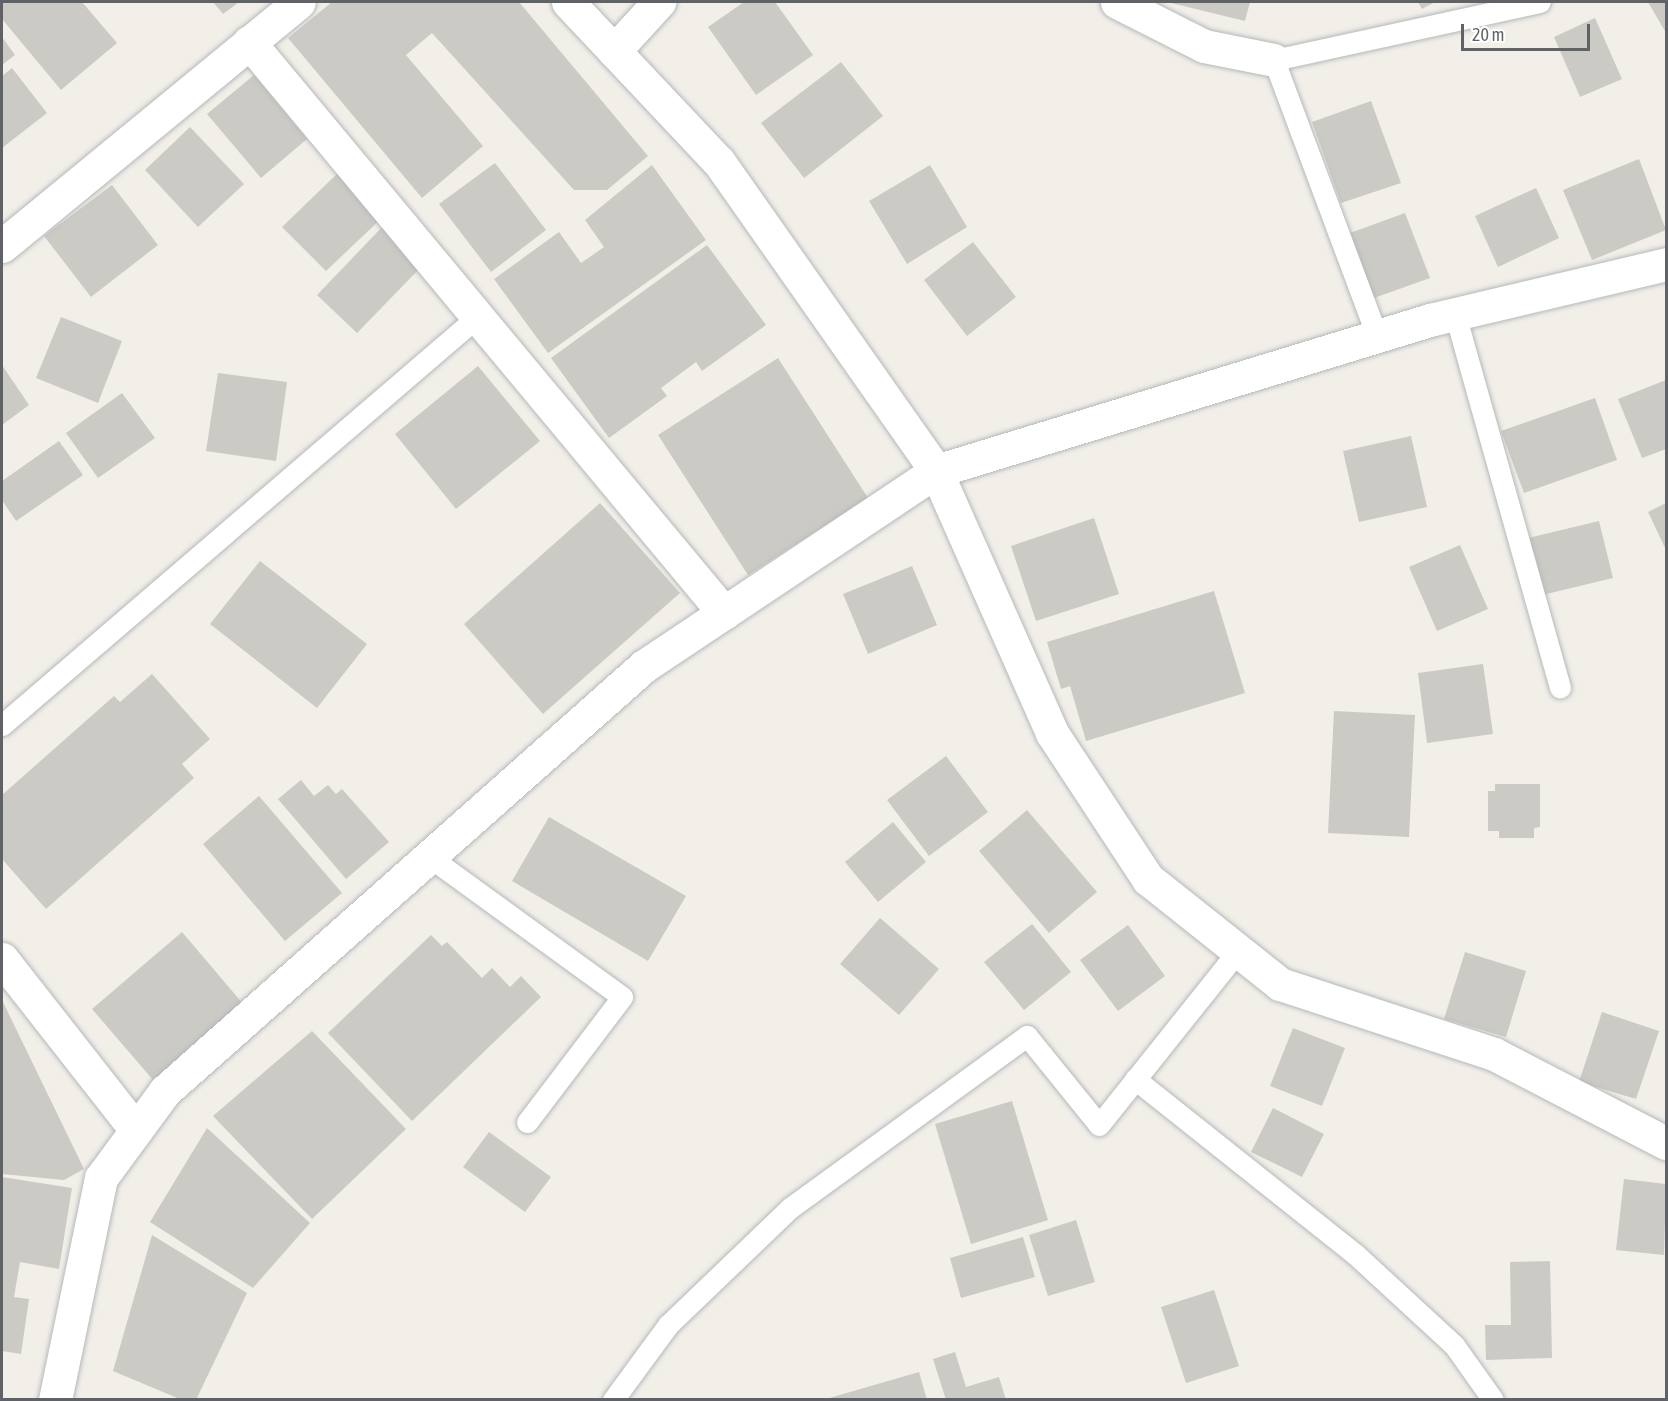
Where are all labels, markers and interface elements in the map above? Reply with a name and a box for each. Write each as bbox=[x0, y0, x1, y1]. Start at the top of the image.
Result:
scale bar bbox=[1464, 12, 1593, 50]
text: 20 m bbox=[1472, 24, 1504, 45]

